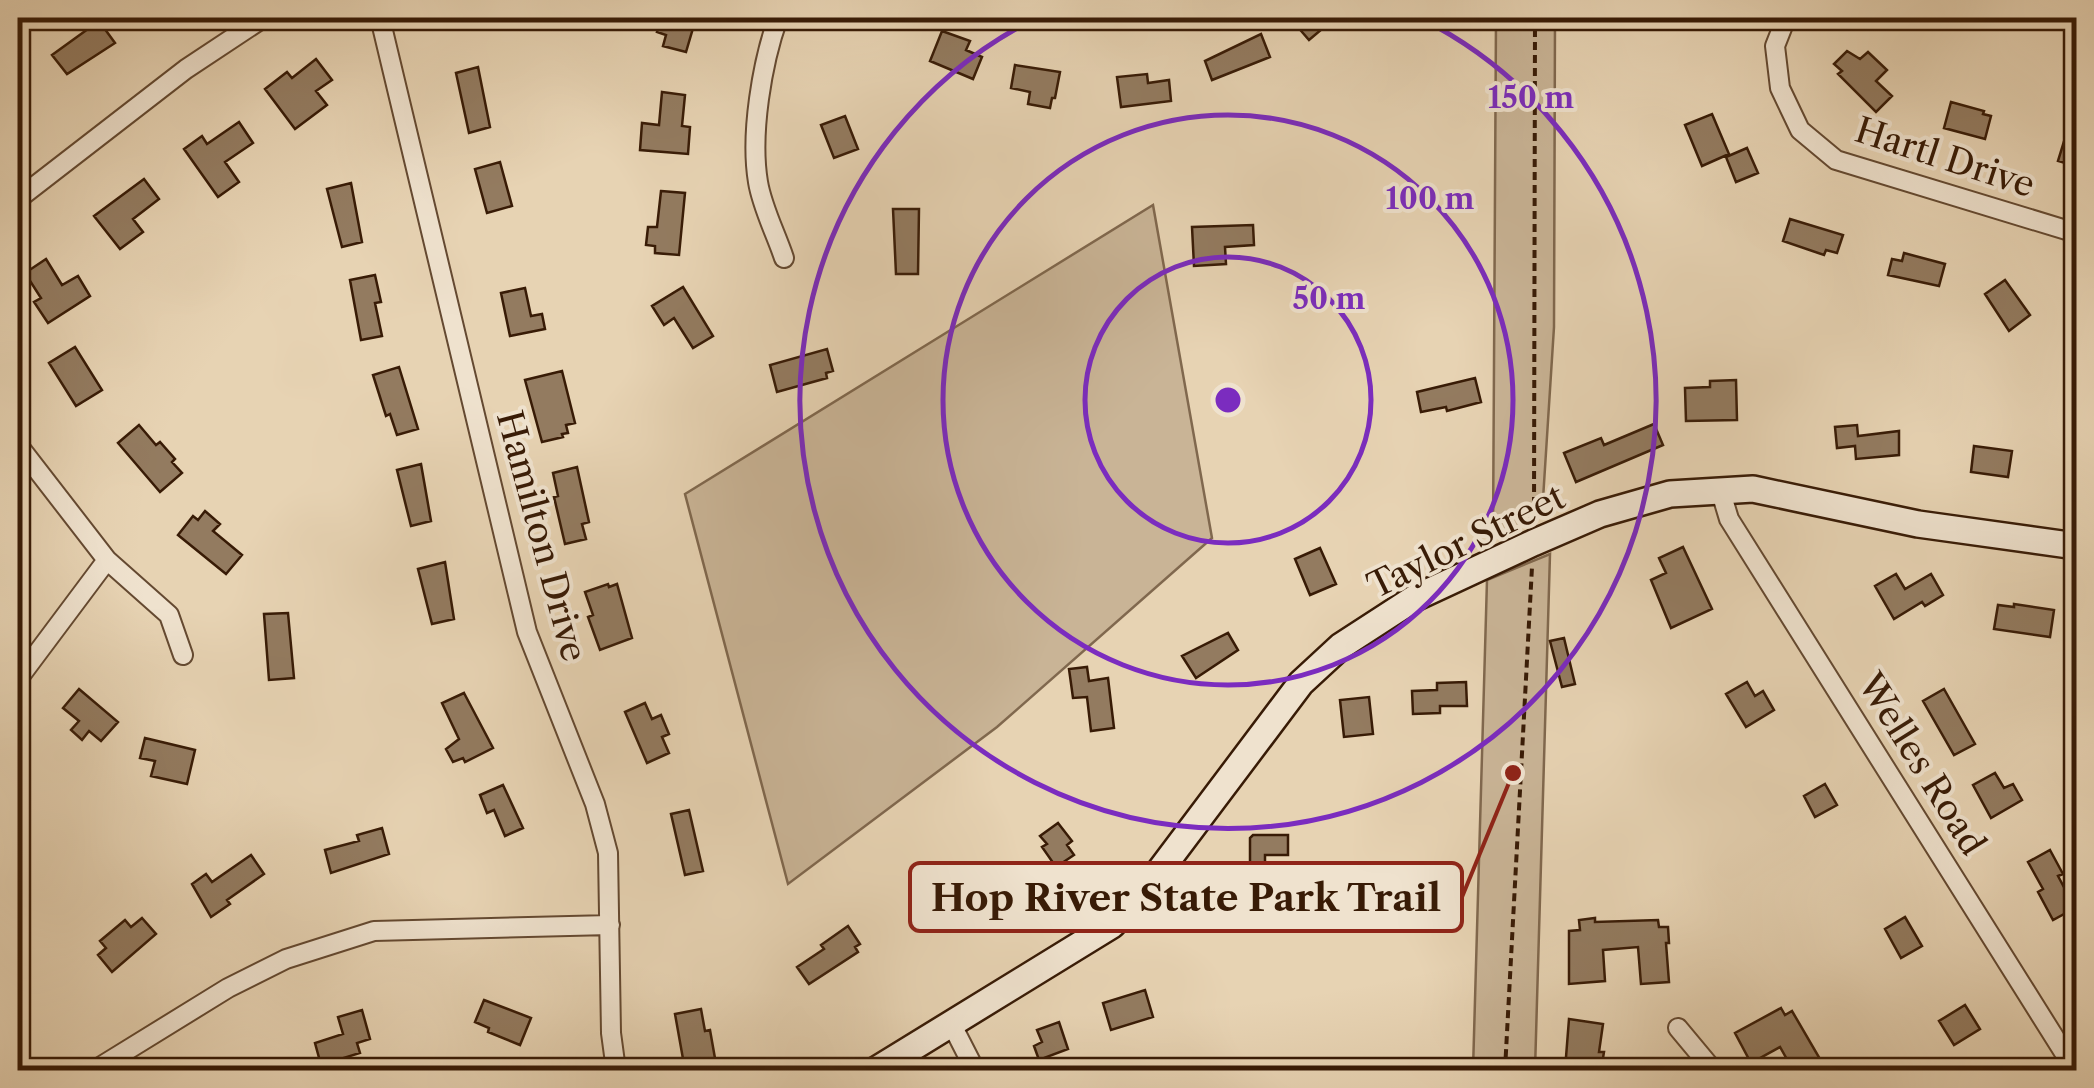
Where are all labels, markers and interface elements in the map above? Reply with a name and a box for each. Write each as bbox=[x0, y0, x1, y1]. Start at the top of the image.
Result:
text: 150 m bbox=[1488, 79, 1574, 116]
street label: Hartl Drive bbox=[1850, 108, 2040, 206]
text: 100 m bbox=[1386, 180, 1475, 217]
text: 50 m bbox=[1292, 280, 1366, 317]
centre of rings bbox=[1210, 382, 1246, 418]
street label: Hamilton Drive bbox=[488, 406, 596, 666]
street label: Taylor Street bbox=[1360, 474, 1572, 607]
street label: Welles Road bbox=[1849, 664, 1995, 863]
callout: Hop River State Park Trail bbox=[910, 863, 1462, 931]
text: Hop River State Park Trail bbox=[931, 874, 1441, 921]

